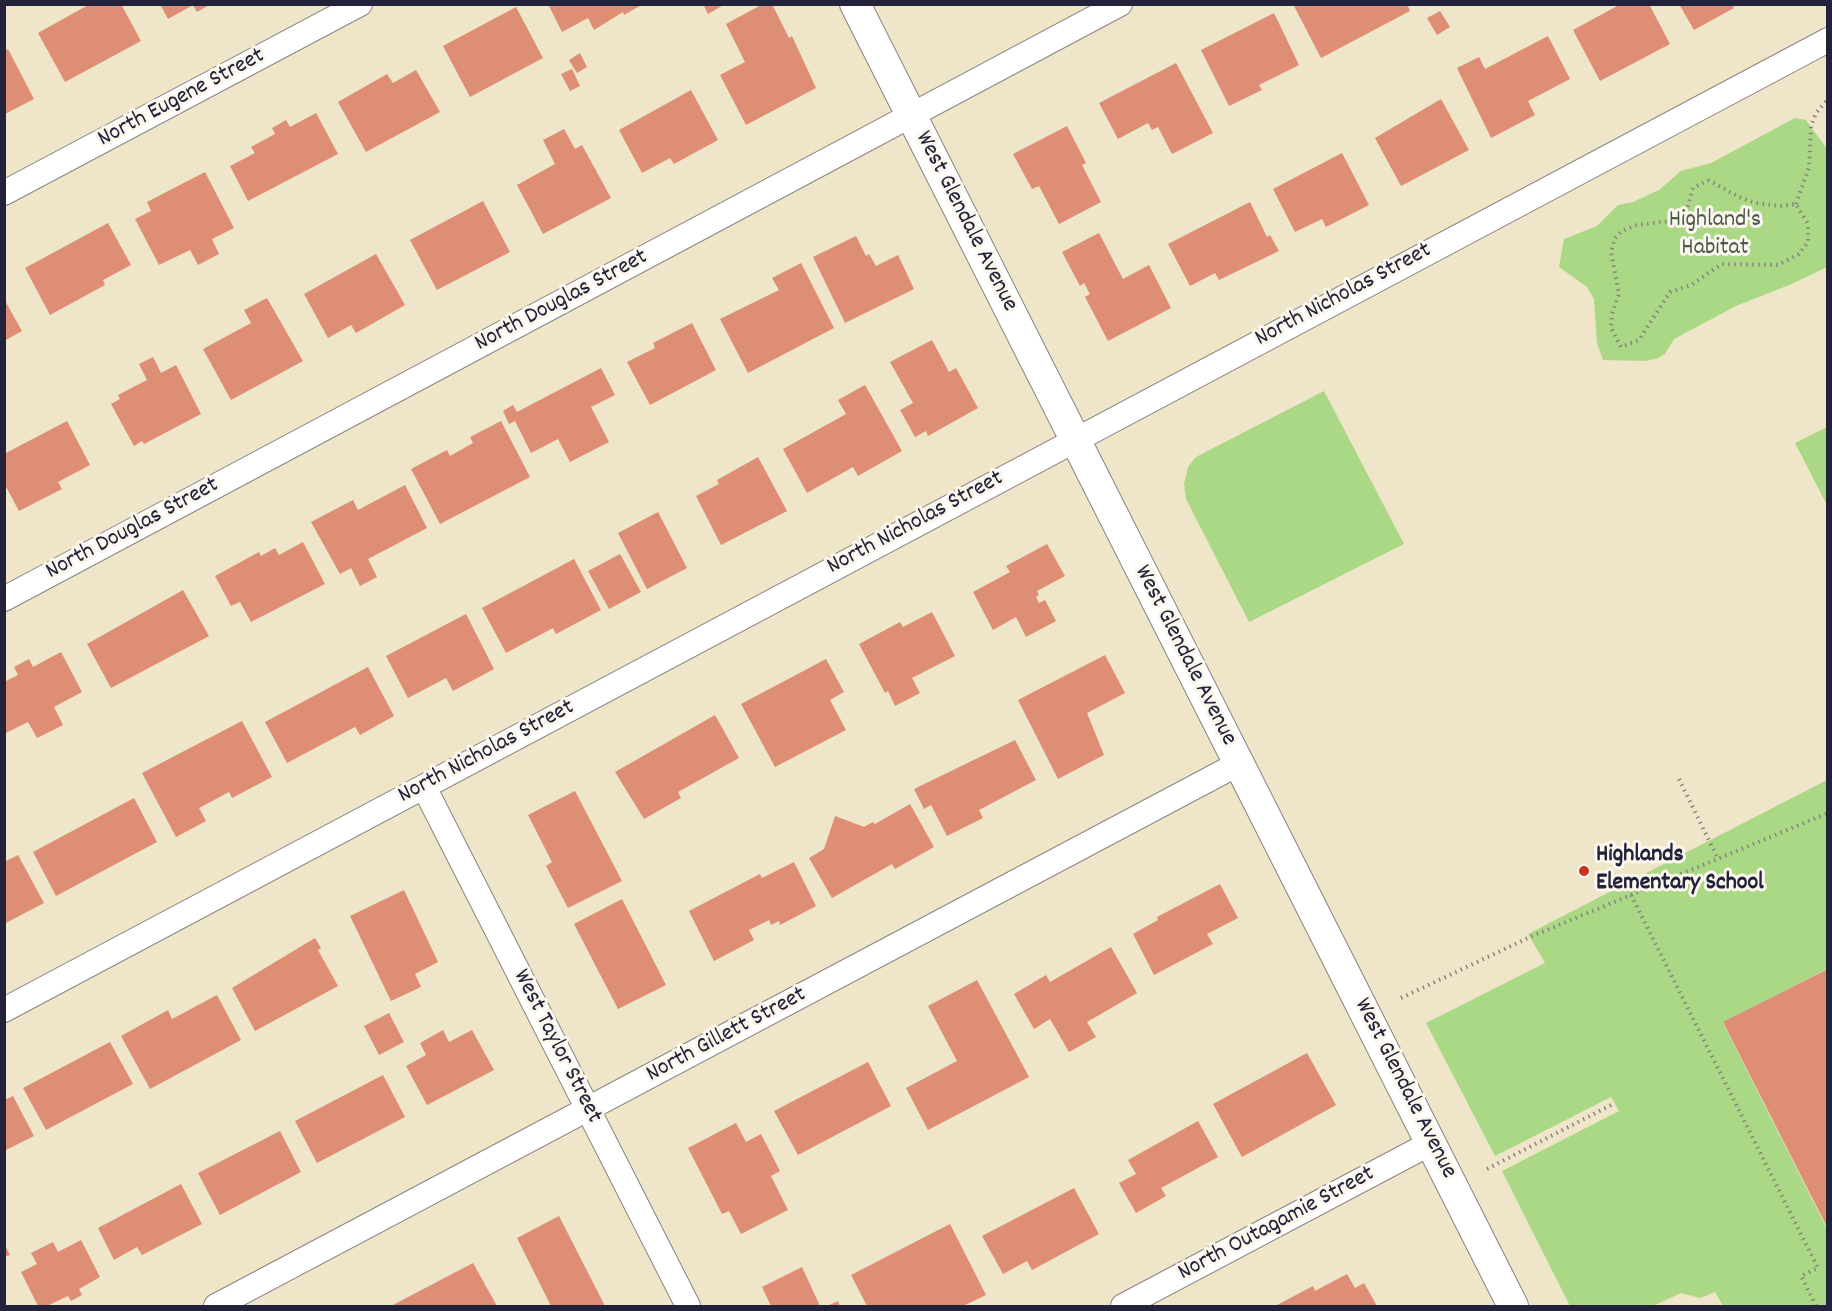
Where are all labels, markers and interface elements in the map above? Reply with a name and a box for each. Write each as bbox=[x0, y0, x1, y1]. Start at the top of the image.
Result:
street label: North Eugene Street bbox=[94, 43, 270, 155]
street label: West Glendale Avenue bbox=[907, 127, 1023, 317]
park label: Highland's Habitat bbox=[1669, 208, 1761, 264]
street label: North Nicholas Street bbox=[1251, 237, 1437, 355]
street label: North Douglas Street bbox=[471, 244, 653, 360]
street label: North Nicholas Street bbox=[823, 465, 1009, 583]
street label: North Douglas Street bbox=[42, 472, 224, 588]
street label: West Glendale Avenue bbox=[1126, 561, 1242, 751]
street label: North Nicholas Street bbox=[394, 694, 580, 812]
place label: Highlands Elementary School bbox=[1596, 843, 1764, 899]
marker: Highlands Elementary School bbox=[1577, 864, 1591, 878]
street label: West Taylor Street bbox=[505, 965, 607, 1129]
street label: North Gillett Street bbox=[642, 982, 812, 1090]
street label: West Glendale Avenue bbox=[1346, 994, 1462, 1184]
street label: North Outagamie Street bbox=[1174, 1161, 1380, 1289]

